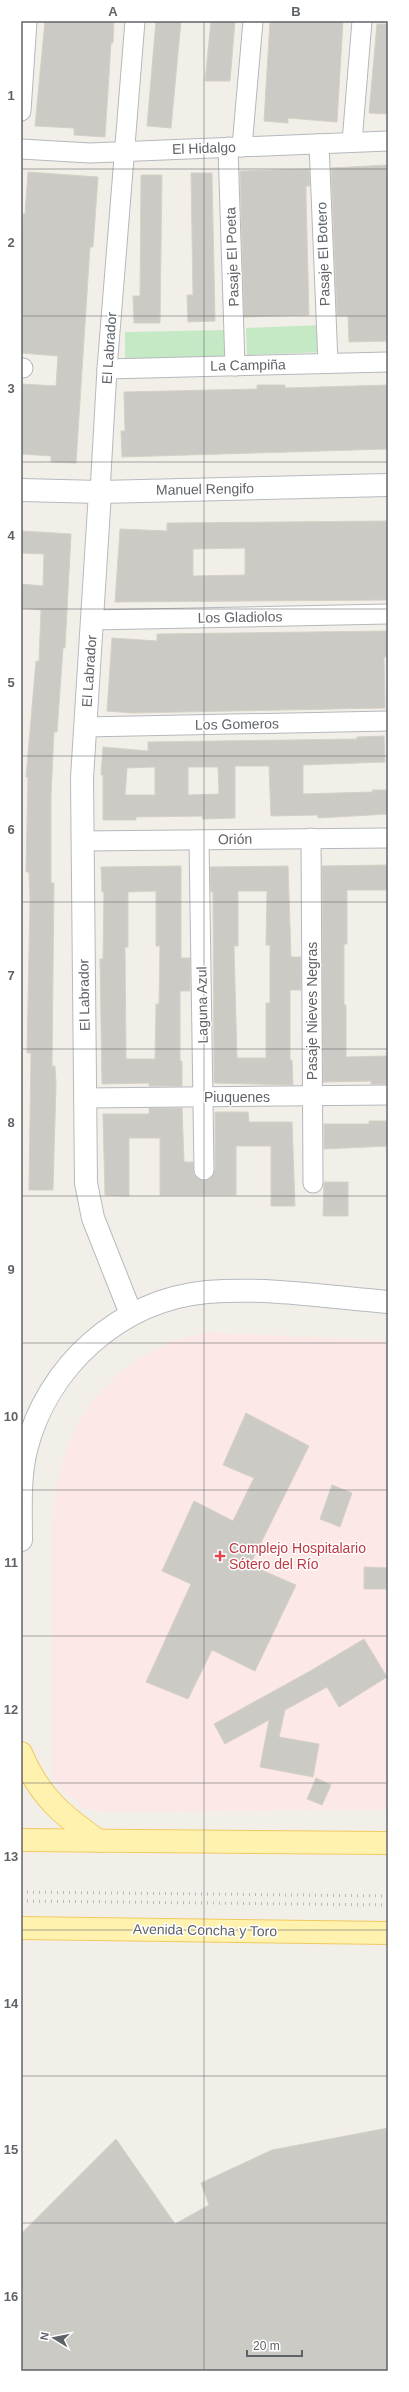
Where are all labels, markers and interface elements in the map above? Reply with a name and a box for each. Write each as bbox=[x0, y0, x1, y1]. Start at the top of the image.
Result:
text: A bbox=[108, 4, 118, 19]
text: B bbox=[291, 4, 301, 19]
text: 1 bbox=[7, 88, 15, 103]
street label: El Hidalgo bbox=[172, 139, 236, 157]
street label: Pasaje El Botero bbox=[313, 201, 333, 306]
street label: Pasaje El Poeta bbox=[222, 207, 242, 307]
text: 2 bbox=[7, 235, 15, 250]
street label: El Labrador bbox=[98, 311, 120, 385]
street label: La Campiña bbox=[210, 356, 286, 374]
text: 3 bbox=[7, 381, 15, 396]
street label: Manuel Rengifo bbox=[156, 480, 254, 498]
text: 4 bbox=[7, 528, 15, 543]
street label: Los Gladiolos bbox=[197, 608, 283, 626]
street label: El Labrador bbox=[78, 634, 100, 708]
text: 5 bbox=[7, 675, 15, 690]
street label: Los Gomeros bbox=[195, 715, 279, 733]
text: 6 bbox=[7, 822, 15, 837]
street label: Orión bbox=[218, 831, 252, 847]
street label: Pasaje Nieves Negras bbox=[304, 942, 320, 1080]
street label: El Labrador bbox=[75, 958, 93, 1031]
street label: Laguna Azul bbox=[193, 966, 211, 1044]
text: 7 bbox=[7, 968, 15, 983]
street label: Piuquenes bbox=[204, 1089, 270, 1105]
text: 8 bbox=[7, 1115, 15, 1130]
text: 9 bbox=[7, 1262, 15, 1277]
text: 10 bbox=[4, 1409, 18, 1424]
place label: Complejo Hospitalario Sótero del Río bbox=[229, 1540, 366, 1572]
marker: Complejo Hospitalario Sótero del Río bbox=[214, 1550, 226, 1562]
text: 11 bbox=[4, 1555, 18, 1570]
text: 12 bbox=[4, 1702, 18, 1717]
text: 13 bbox=[4, 1849, 18, 1864]
street label: Avenida Concha y Toro bbox=[133, 1921, 277, 1939]
text: 14 bbox=[4, 1996, 19, 2011]
text: 15 bbox=[4, 2142, 18, 2157]
text: 16 bbox=[4, 2289, 18, 2304]
north arrow bbox=[34, 2318, 74, 2358]
text: N bbox=[38, 2331, 51, 2341]
scale bar bbox=[247, 2332, 302, 2358]
text: 20 m bbox=[253, 2339, 280, 2353]

